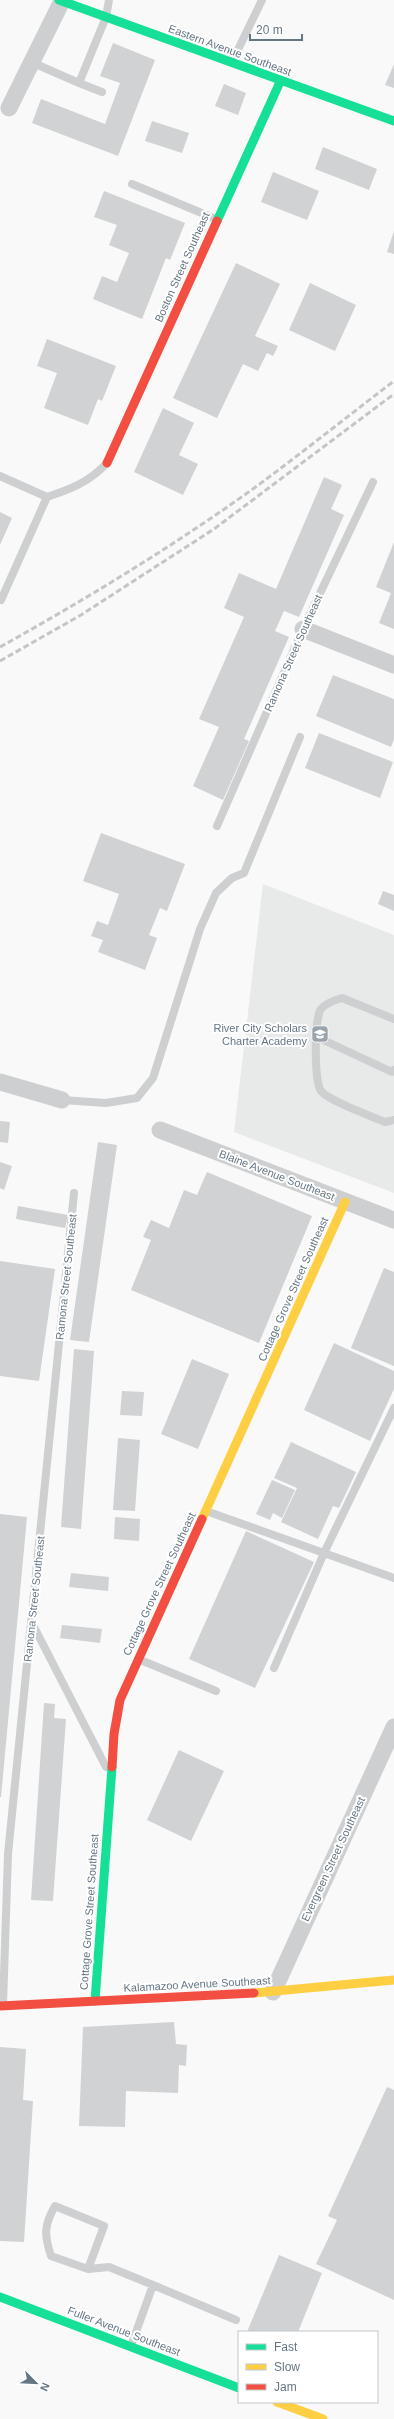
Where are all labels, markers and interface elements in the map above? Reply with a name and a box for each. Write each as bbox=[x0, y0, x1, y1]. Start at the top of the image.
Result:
scale bar bbox=[250, 16, 302, 42]
street label: Eastern Avenue Southeast bbox=[167, 22, 293, 78]
text: 20 m bbox=[256, 23, 283, 37]
street label: Boston Street Southeast bbox=[152, 210, 212, 324]
street label: Ramona Street Southeast bbox=[262, 593, 324, 713]
place label: River City Scholars Charter Academy bbox=[213, 1022, 307, 1047]
school or university icon: River City Scholars Charter Academy bbox=[310, 1024, 330, 1044]
street label: Blaine Avenue Southeast bbox=[218, 1147, 336, 1203]
street label: Ramona Street Southeast bbox=[53, 1213, 79, 1341]
street label: Cottage Grove Street Southeast bbox=[256, 1215, 330, 1363]
street label: Cottage Grove Street Southeast bbox=[120, 1511, 198, 1657]
street label: Ramona Street Southeast bbox=[21, 1535, 47, 1663]
street label: Evergreen Street Southeast bbox=[299, 1795, 367, 1923]
street label: Cottage Grove Street Southeast bbox=[78, 1833, 100, 1991]
street label: Kalamazoo Avenue Southeast bbox=[123, 1974, 271, 1994]
street label: Fuller Avenue Southeast bbox=[66, 2304, 182, 2358]
legend bbox=[238, 2331, 378, 2403]
text: Fast bbox=[274, 2340, 298, 2354]
text: Slow bbox=[274, 2360, 300, 2374]
north arrow bbox=[16, 2363, 56, 2403]
text: Jam bbox=[274, 2380, 297, 2394]
text: N bbox=[38, 2381, 52, 2393]

